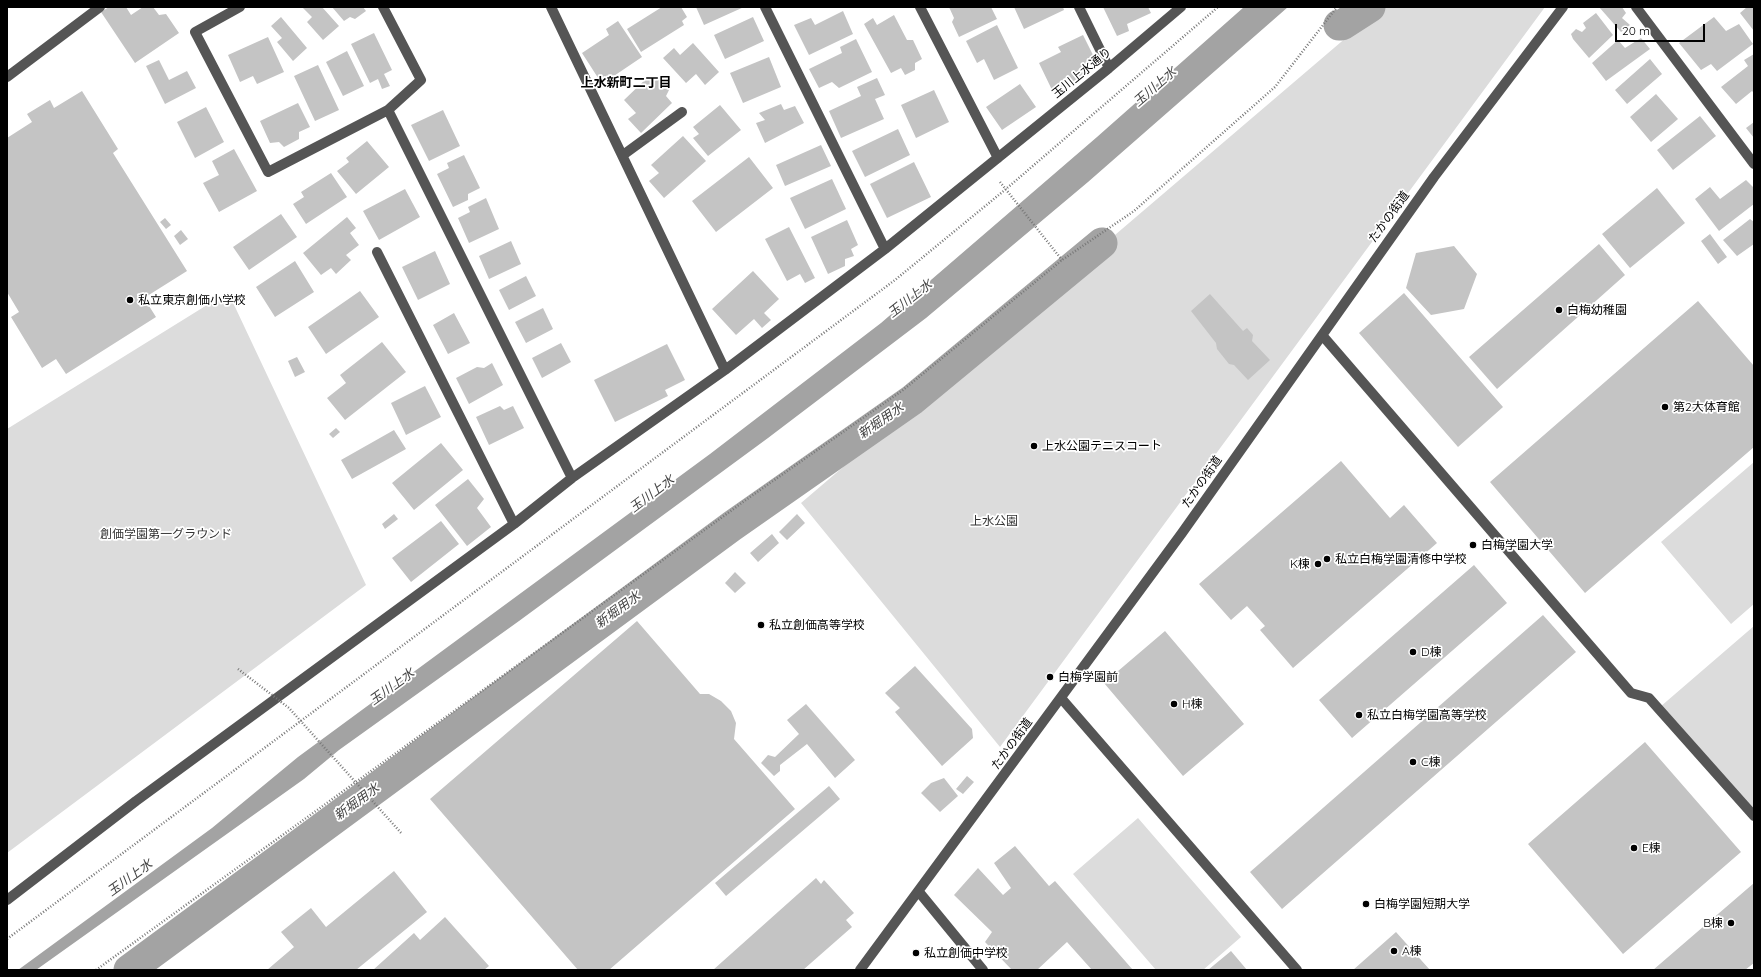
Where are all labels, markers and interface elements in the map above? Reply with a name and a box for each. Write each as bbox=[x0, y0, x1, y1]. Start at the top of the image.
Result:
scale bar bbox=[1617, 16, 1707, 42]
text: 20 m bbox=[1622, 23, 1650, 38]
street label: 玉川上水通り bbox=[1049, 45, 1115, 101]
water label: 玉川上水 bbox=[1130, 64, 1180, 110]
district label: 上水新町二丁目 bbox=[581, 75, 671, 91]
street label: たかの街道 bbox=[1366, 188, 1412, 246]
water label: 玉川上水 bbox=[885, 277, 935, 321]
place label: 私立東京創価小学校 bbox=[138, 293, 246, 307]
marker: 私立東京創価小学校 bbox=[125, 295, 135, 305]
place label: 白梅幼稚園 bbox=[1567, 303, 1627, 317]
marker: 白梅幼稚園 bbox=[1554, 305, 1564, 315]
water label: 新堀用水 bbox=[855, 400, 907, 442]
place label: 第2大体育館 bbox=[1673, 400, 1740, 414]
marker: 第2大体育館 bbox=[1660, 402, 1670, 412]
place label: 上水公園テニスコート bbox=[1042, 439, 1162, 453]
marker: 上水公園テニスコート bbox=[1029, 441, 1039, 451]
street label: たかの街道 bbox=[1179, 453, 1225, 511]
water label: 玉川上水 bbox=[627, 472, 677, 516]
park label: 上水公園 bbox=[970, 514, 1018, 528]
park label: 創価学園第一グラウンド bbox=[100, 527, 232, 541]
place label: 白梅学園大学 bbox=[1481, 538, 1553, 552]
marker: 白梅学園大学 bbox=[1468, 540, 1478, 550]
place label: 私立白梅学園清修中学校 bbox=[1335, 552, 1467, 566]
marker: 私立白梅学園清修中学校 bbox=[1322, 554, 1332, 564]
place label: K棟 bbox=[1290, 557, 1310, 571]
marker: K棟 bbox=[1313, 559, 1323, 569]
water label: 新堀用水 bbox=[592, 588, 644, 632]
place label: 私立創価高等学校 bbox=[769, 618, 865, 632]
marker: 私立創価高等学校 bbox=[756, 620, 766, 630]
place label: D棟 bbox=[1421, 645, 1442, 659]
marker: D棟 bbox=[1408, 647, 1418, 657]
water label: 玉川上水 bbox=[366, 665, 418, 709]
place label: 白梅学園前 bbox=[1058, 670, 1118, 684]
marker: 白梅学園前 bbox=[1045, 672, 1055, 682]
place label: H棟 bbox=[1182, 697, 1203, 711]
marker: H棟 bbox=[1169, 699, 1179, 709]
place label: 私立白梅学園高等学校 bbox=[1367, 708, 1487, 722]
marker: 私立白梅学園高等学校 bbox=[1354, 710, 1364, 720]
street label: たかの街道 bbox=[989, 715, 1035, 773]
place label: C棟 bbox=[1421, 755, 1441, 769]
marker: C棟 bbox=[1408, 757, 1418, 767]
water label: 新堀用水 bbox=[331, 780, 383, 824]
place label: E棟 bbox=[1642, 841, 1661, 855]
marker: E棟 bbox=[1629, 843, 1639, 853]
water label: 玉川上水 bbox=[104, 856, 156, 900]
place label: 白梅学園短期大学 bbox=[1374, 897, 1470, 911]
marker: 白梅学園短期大学 bbox=[1361, 899, 1371, 909]
place label: B棟 bbox=[1703, 916, 1723, 930]
marker: B棟 bbox=[1726, 918, 1736, 928]
place label: A棟 bbox=[1402, 944, 1422, 958]
place label: 私立創価中学校 bbox=[924, 946, 1008, 960]
marker: A棟 bbox=[1389, 946, 1399, 956]
marker: 私立創価中学校 bbox=[911, 948, 921, 958]

